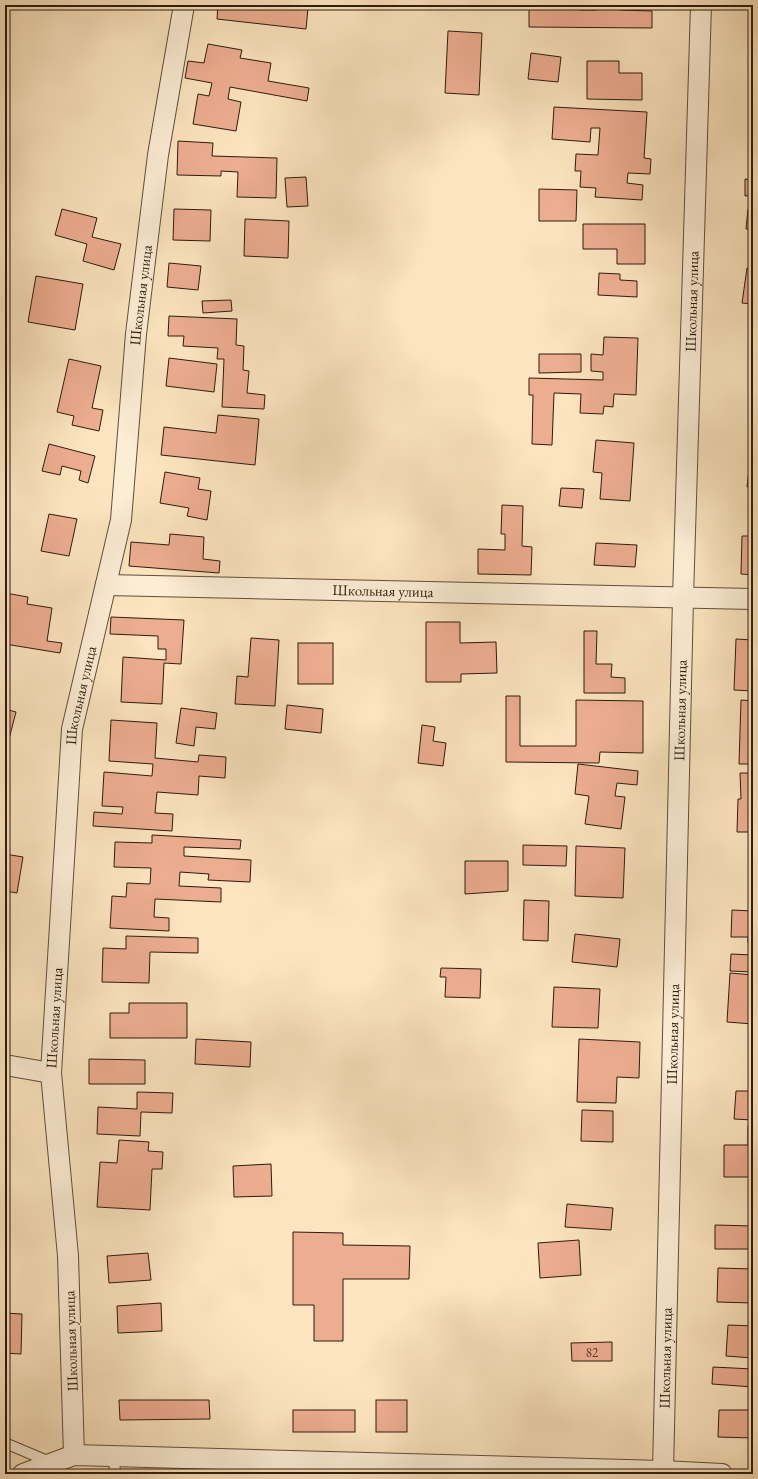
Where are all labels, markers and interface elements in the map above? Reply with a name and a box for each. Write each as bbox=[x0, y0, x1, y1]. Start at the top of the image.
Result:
street label: Школьная улица bbox=[125, 244, 156, 346]
street label: Школьная улица bbox=[680, 251, 703, 352]
street label: Школьная улица bbox=[332, 580, 434, 601]
street label: Школьная улица bbox=[61, 644, 100, 746]
street label: Школьная улица bbox=[669, 659, 691, 761]
street label: Школьная улица bbox=[41, 967, 66, 1069]
street label: Школьная улица bbox=[662, 983, 683, 1085]
street label: Школьная улица bbox=[59, 1290, 82, 1392]
street label: Школьная улица bbox=[654, 1307, 676, 1409]
house number: 82 bbox=[586, 1344, 599, 1361]

